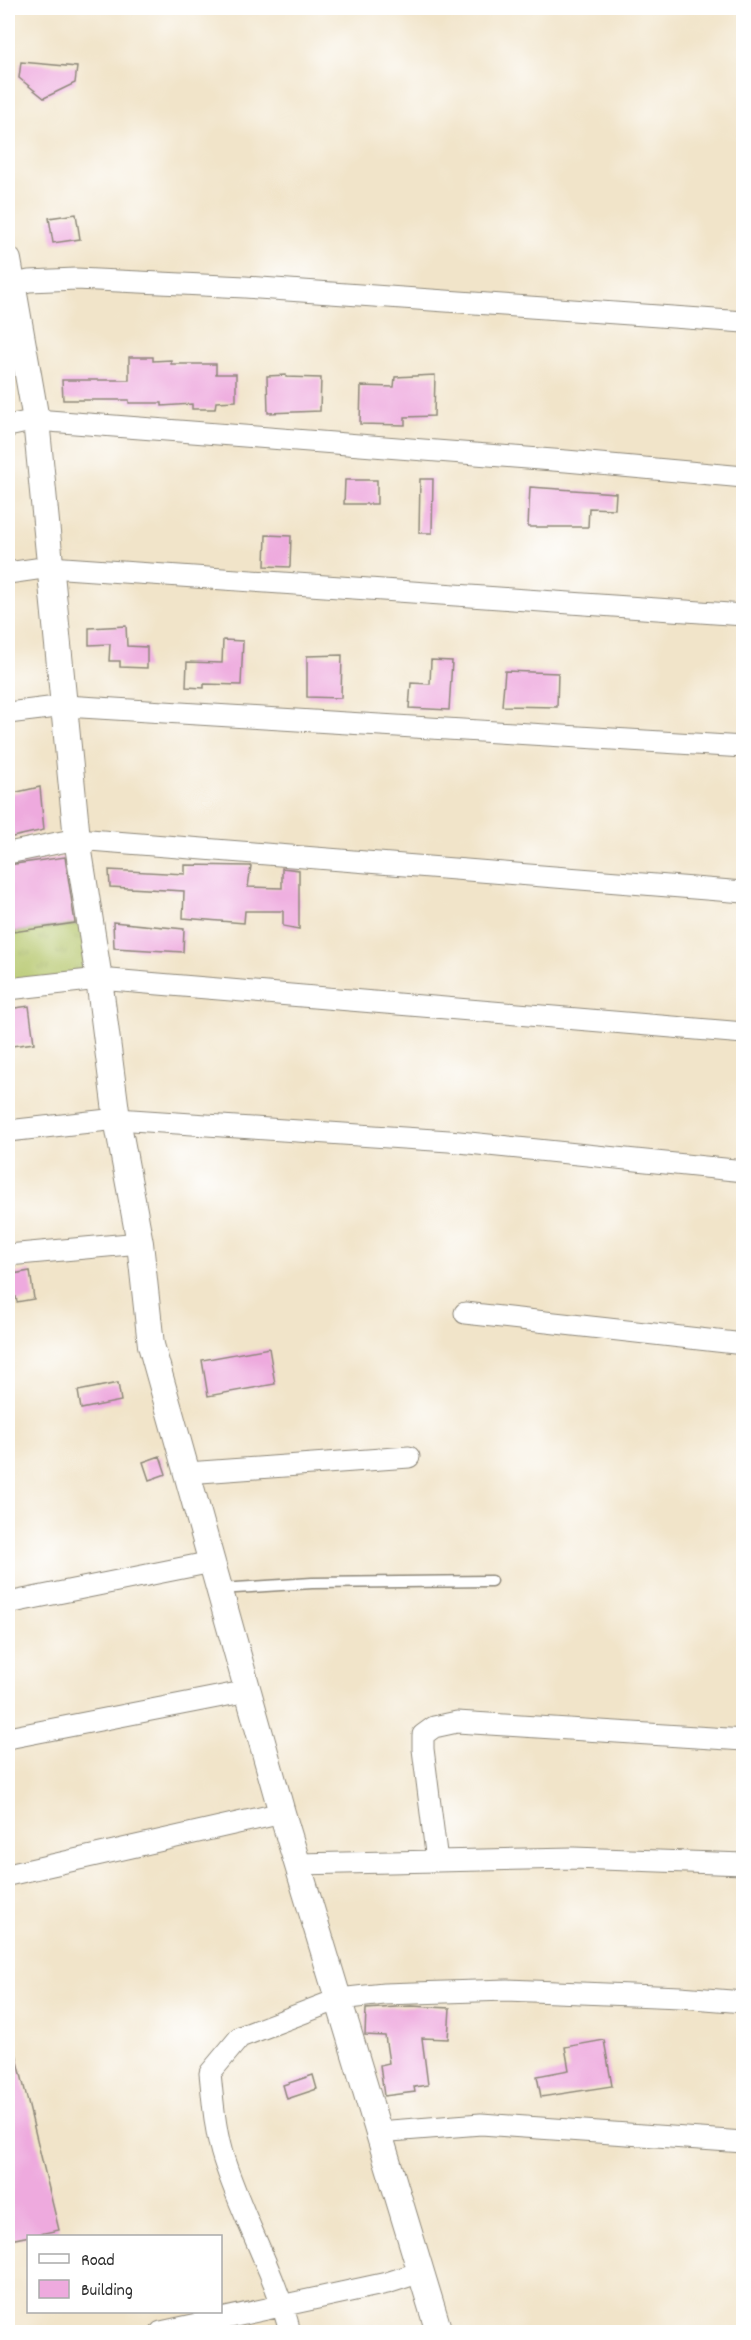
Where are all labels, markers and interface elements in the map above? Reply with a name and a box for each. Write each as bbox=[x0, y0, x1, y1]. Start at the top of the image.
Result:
legend bbox=[27, 2235, 222, 2313]
text: Road bbox=[81, 2249, 115, 2274]
text: Building bbox=[81, 2279, 133, 2304]

